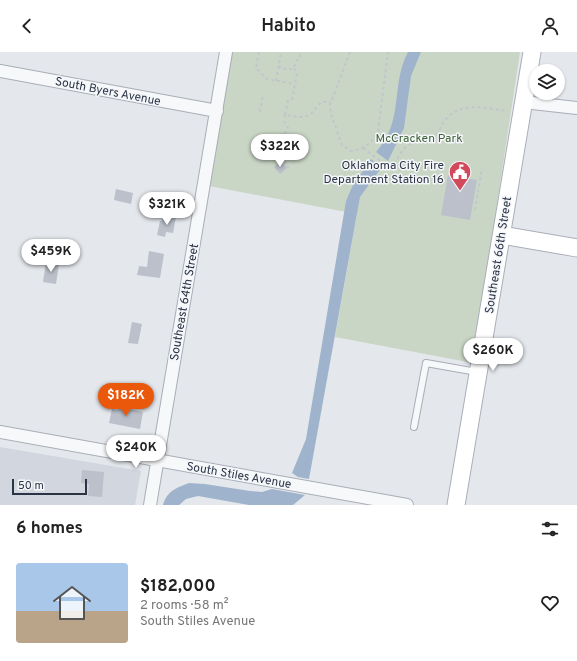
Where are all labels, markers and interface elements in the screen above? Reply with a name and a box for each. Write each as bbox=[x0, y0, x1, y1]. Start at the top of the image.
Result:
icon: back bbox=[16, 15, 38, 37]
text: Habito bbox=[261, 15, 316, 38]
icon: person bbox=[539, 15, 561, 37]
map controls bbox=[529, 64, 565, 100]
button: layers bbox=[529, 64, 565, 100]
street label: South Byers Avenue bbox=[54, 74, 162, 110]
park label: McCracken Park bbox=[375, 131, 463, 147]
pin: $322K bbox=[252, 134, 308, 168]
text: $322K bbox=[260, 139, 300, 155]
place label: Oklahoma City Fire Department Station 16 bbox=[323, 158, 444, 188]
public building icon: Oklahoma City Fire Department Station 16 bbox=[447, 159, 473, 192]
pin: $321K bbox=[139, 192, 195, 226]
street label: Southeast 66th Street bbox=[482, 195, 516, 315]
text: $321K bbox=[148, 197, 186, 213]
pin: $459K bbox=[23, 239, 79, 273]
street label: Southeast 64th Street bbox=[167, 242, 203, 362]
text: $459K bbox=[30, 244, 72, 260]
pin: $260K bbox=[465, 338, 521, 372]
text: $260K bbox=[472, 343, 514, 359]
pin: $182K bbox=[98, 383, 154, 417]
text: $182K bbox=[107, 388, 145, 404]
pin: $240K bbox=[108, 435, 164, 469]
text: $240K bbox=[115, 440, 157, 456]
street label: South Stiles Avenue bbox=[185, 459, 293, 493]
scale bar bbox=[12, 477, 87, 496]
text: 50 m bbox=[18, 479, 44, 493]
text: 6 homes bbox=[16, 518, 83, 540]
icon: filters bbox=[539, 518, 561, 540]
text: $182,000 bbox=[140, 576, 216, 598]
icon: home bbox=[48, 579, 96, 627]
icon: heart bbox=[539, 592, 561, 614]
text: 2 rooms · 58 m² bbox=[140, 598, 228, 614]
text: South Stiles Avenue bbox=[140, 614, 255, 630]

